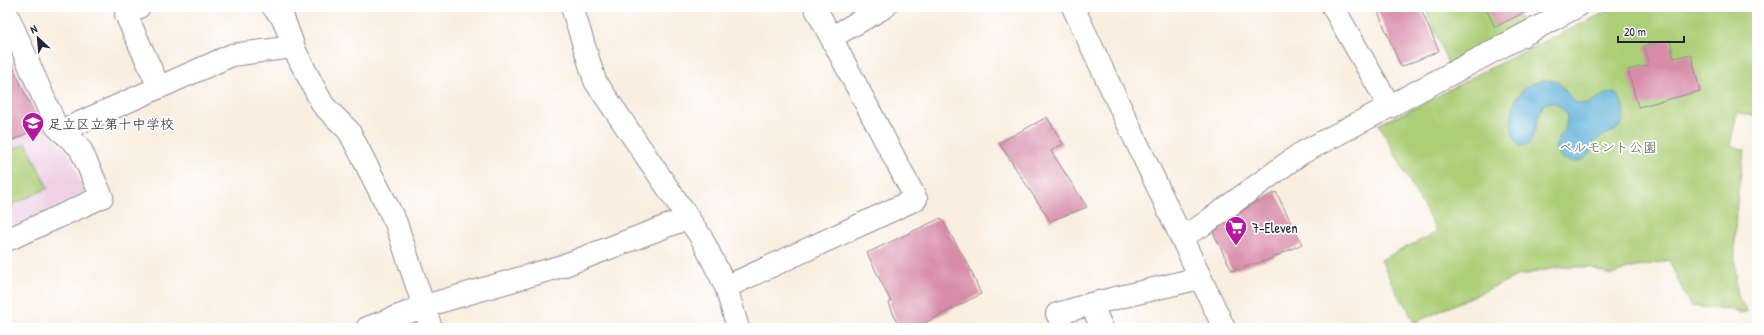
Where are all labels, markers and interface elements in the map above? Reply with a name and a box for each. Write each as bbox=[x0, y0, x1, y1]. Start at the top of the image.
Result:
north arrow bbox=[18, 18, 58, 58]
scale bar bbox=[1618, 18, 1684, 44]
text: N bbox=[28, 21, 39, 37]
text: 20 m bbox=[1624, 23, 1646, 40]
school or university icon: 足立区立第十中学校 bbox=[20, 110, 46, 143]
place label: 足立区立第十中学校 bbox=[48, 114, 174, 133]
park label: ベルモント公園 bbox=[1559, 137, 1657, 156]
supermarket icon: 7-Eleven bbox=[1223, 214, 1249, 247]
place label: 7-Eleven bbox=[1252, 218, 1298, 237]

